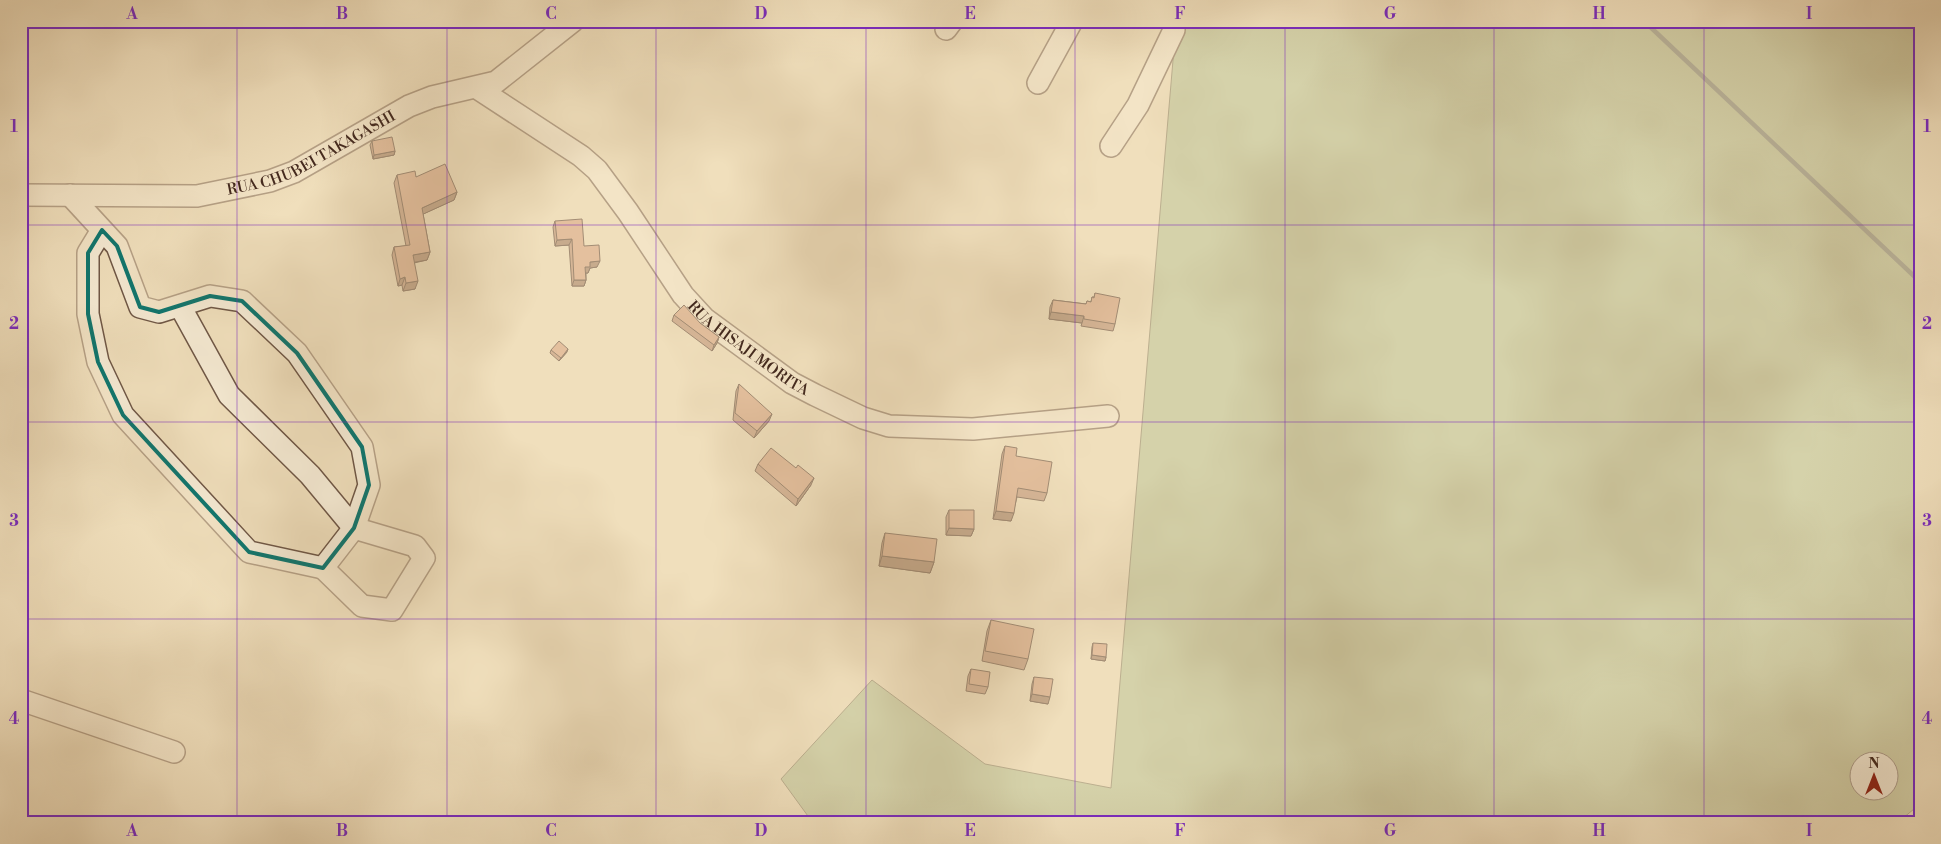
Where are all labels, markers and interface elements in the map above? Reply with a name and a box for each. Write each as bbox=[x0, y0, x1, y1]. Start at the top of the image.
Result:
text: A bbox=[125, 4, 138, 24]
text: B bbox=[336, 4, 348, 24]
text: C bbox=[545, 4, 557, 24]
text: D bbox=[755, 4, 768, 24]
text: E bbox=[964, 4, 976, 24]
text: F bbox=[1174, 4, 1186, 24]
text: G bbox=[1384, 4, 1397, 24]
text: H bbox=[1592, 4, 1606, 24]
text: I bbox=[1806, 4, 1812, 24]
street label: RUA CHUBEI TAKAGASHI bbox=[225, 107, 399, 200]
text: 1 bbox=[10, 117, 18, 137]
text: 1 bbox=[1923, 117, 1931, 137]
street label: RUA HISAJI MORITA bbox=[683, 297, 813, 400]
text: 2 bbox=[9, 314, 19, 334]
text: 2 bbox=[1922, 314, 1932, 334]
text: 3 bbox=[9, 511, 19, 531]
text: 3 bbox=[1922, 511, 1932, 531]
text: 4 bbox=[9, 709, 20, 729]
text: 4 bbox=[1922, 709, 1933, 729]
north arrow bbox=[1848, 752, 1898, 802]
text: N bbox=[1868, 755, 1880, 773]
text: A bbox=[125, 821, 138, 841]
text: B bbox=[336, 821, 348, 841]
text: C bbox=[545, 821, 557, 841]
text: D bbox=[755, 821, 768, 841]
text: E bbox=[964, 821, 976, 841]
text: F bbox=[1174, 821, 1186, 841]
text: G bbox=[1384, 821, 1397, 841]
text: H bbox=[1592, 821, 1606, 841]
text: I bbox=[1806, 821, 1812, 841]

